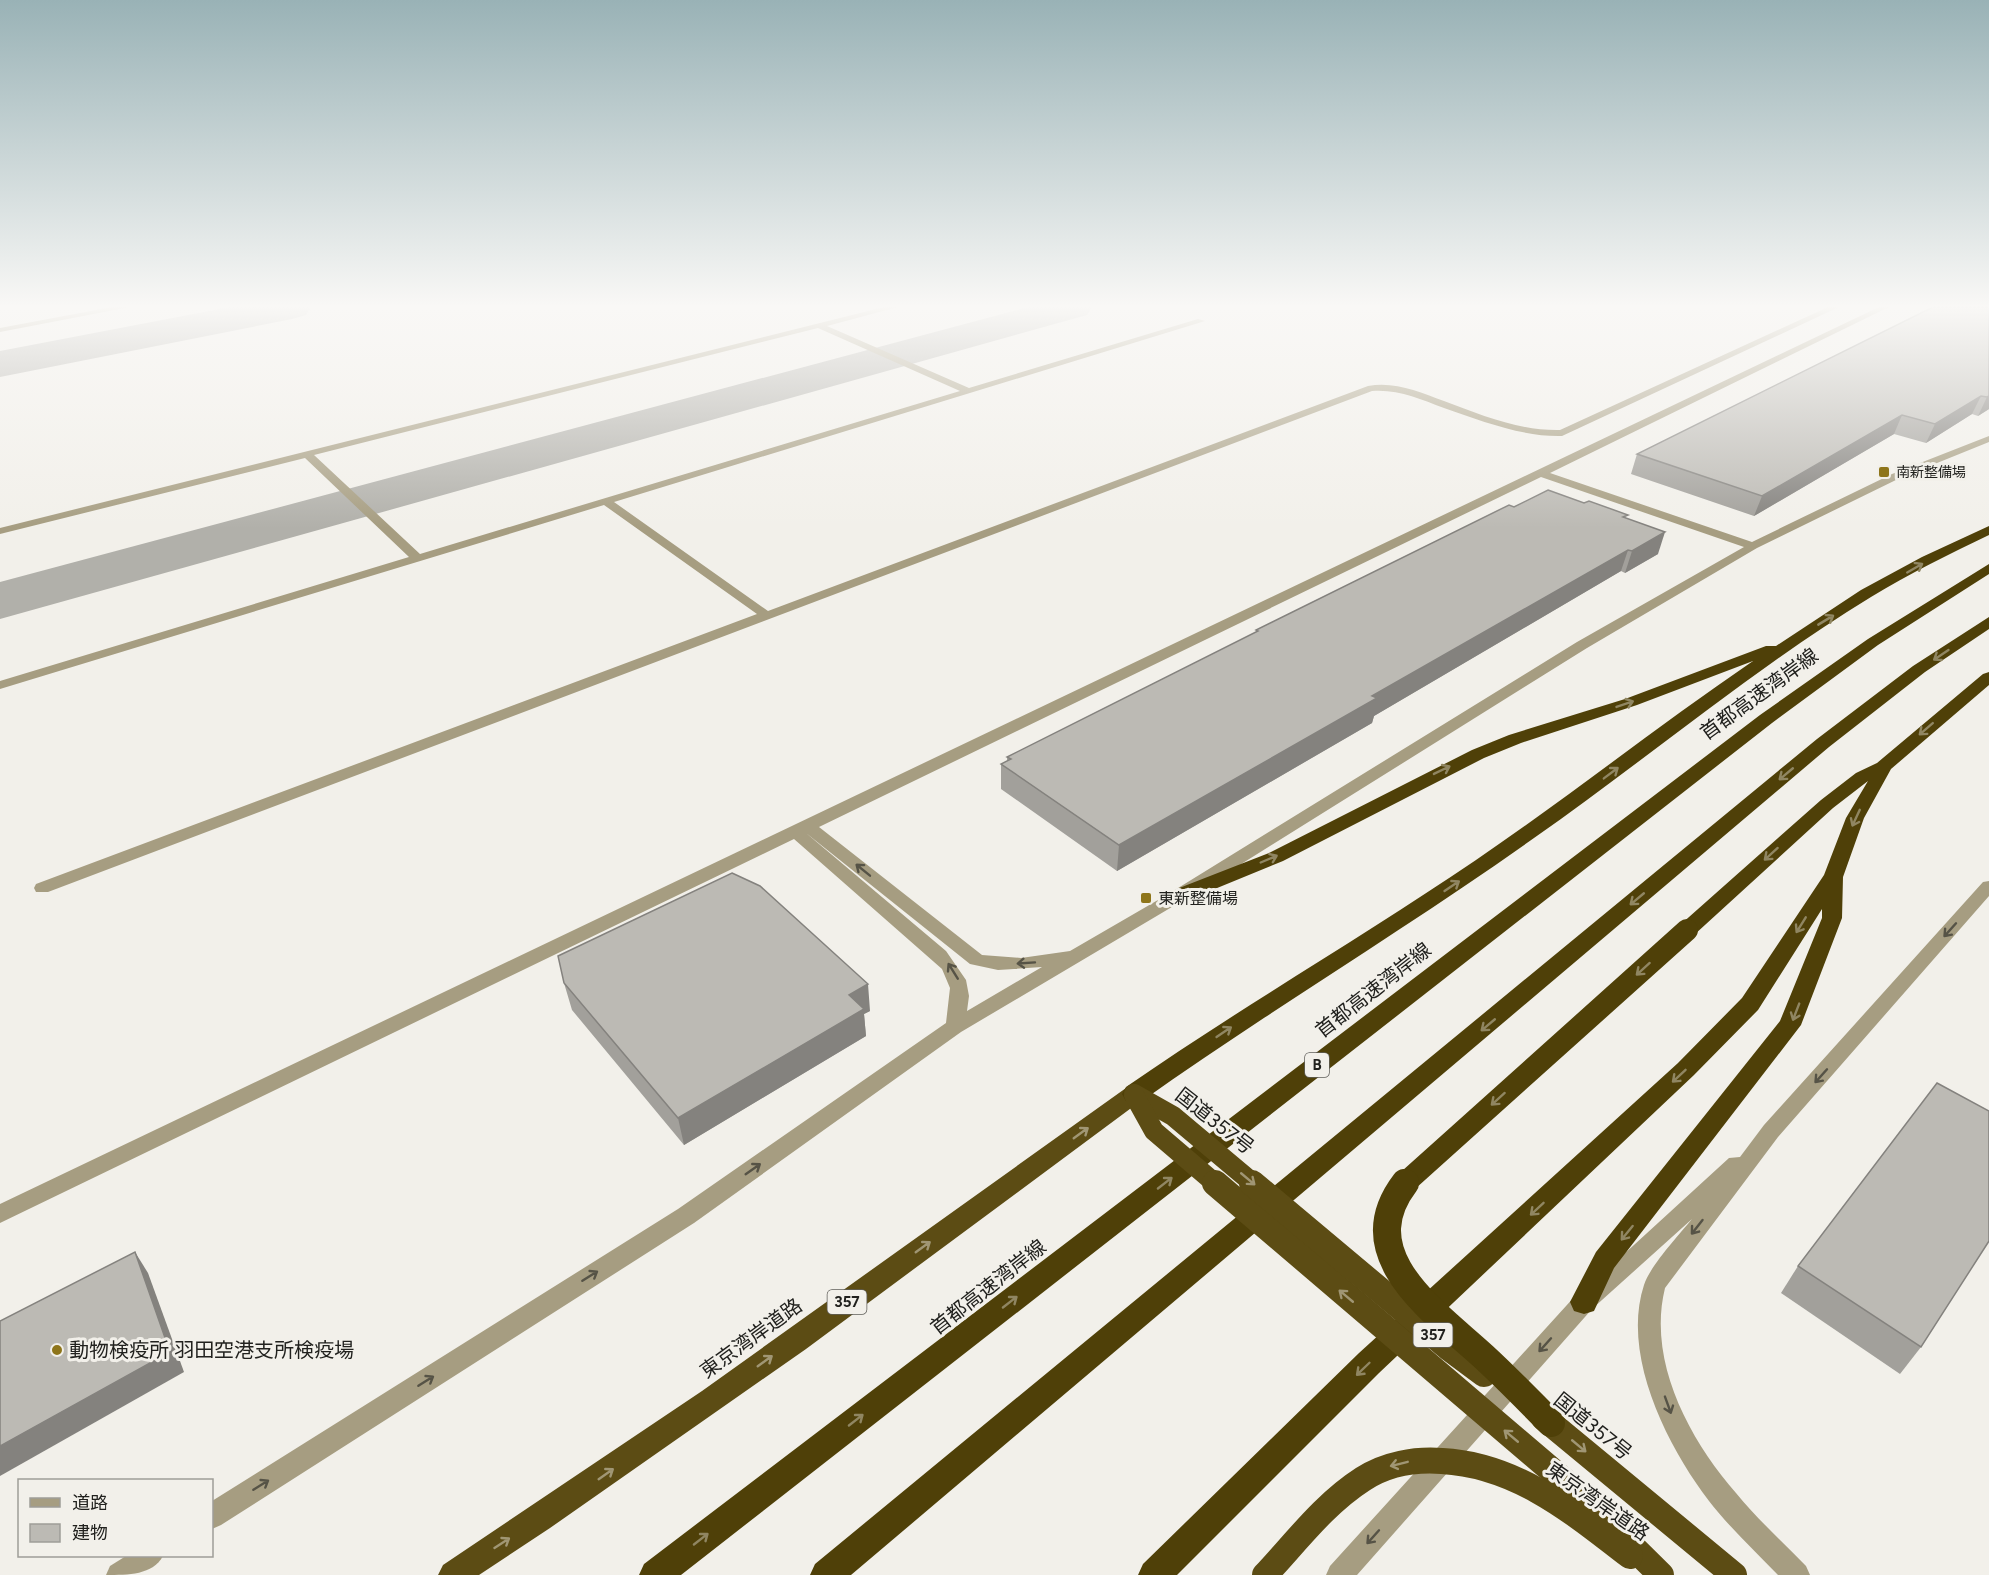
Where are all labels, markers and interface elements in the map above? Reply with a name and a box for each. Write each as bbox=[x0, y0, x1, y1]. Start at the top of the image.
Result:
place label: 南新整備場 bbox=[1896, 464, 1966, 481]
marker: 南新整備場 bbox=[1877, 465, 1891, 479]
one-way arrow bbox=[1906, 562, 1923, 574]
one-way arrow bbox=[1817, 613, 1834, 625]
street label: 首都高速湾岸線 bbox=[1695, 643, 1823, 745]
one-way arrow bbox=[1933, 649, 1949, 661]
one-way arrow bbox=[1615, 697, 1634, 708]
one-way arrow bbox=[1918, 723, 1934, 736]
one-way arrow bbox=[1433, 764, 1451, 776]
one-way arrow bbox=[1602, 767, 1618, 779]
one-way arrow bbox=[1779, 767, 1795, 780]
one-way arrow bbox=[1849, 809, 1861, 827]
one-way arrow bbox=[1764, 847, 1779, 861]
one-way arrow bbox=[1259, 853, 1278, 864]
one-way arrow bbox=[856, 863, 872, 876]
one-way arrow bbox=[1443, 880, 1460, 892]
place label: 東新整備場 bbox=[1158, 889, 1238, 908]
marker: 東新整備場 bbox=[1139, 891, 1153, 905]
one-way arrow bbox=[1629, 893, 1645, 906]
one-way arrow bbox=[1795, 916, 1807, 933]
one-way arrow bbox=[1943, 922, 1957, 937]
street label: 首都高速湾岸線 bbox=[1310, 937, 1436, 1043]
one-way arrow bbox=[1016, 958, 1036, 969]
one-way arrow bbox=[1636, 962, 1651, 976]
one-way arrow bbox=[946, 963, 959, 980]
one-way arrow bbox=[1789, 1002, 1800, 1021]
one-way arrow bbox=[1480, 1018, 1496, 1031]
one-way arrow bbox=[1215, 1026, 1231, 1038]
road number: B bbox=[1305, 1053, 1329, 1077]
one-way arrow bbox=[1672, 1068, 1687, 1083]
one-way arrow bbox=[1814, 1068, 1828, 1083]
street label: 国道357号 bbox=[1171, 1083, 1259, 1159]
one-way arrow bbox=[1491, 1092, 1506, 1106]
one-way arrow bbox=[1073, 1127, 1089, 1139]
one-way arrow bbox=[744, 1163, 760, 1175]
one-way arrow bbox=[1240, 1172, 1256, 1185]
one-way arrow bbox=[1157, 1176, 1173, 1189]
one-way arrow bbox=[1530, 1202, 1545, 1216]
one-way arrow bbox=[1690, 1219, 1703, 1235]
one-way arrow bbox=[1620, 1225, 1633, 1241]
street label: 首都高速湾岸線 bbox=[925, 1234, 1051, 1340]
one-way arrow bbox=[915, 1241, 931, 1253]
one-way arrow bbox=[582, 1270, 599, 1283]
one-way arrow bbox=[1338, 1289, 1354, 1302]
road number: 357 bbox=[828, 1290, 866, 1314]
street label: 東京湾岸道路 bbox=[695, 1293, 807, 1383]
one-way arrow bbox=[1002, 1295, 1018, 1308]
road number: 357 bbox=[1414, 1323, 1452, 1347]
one-way arrow bbox=[1538, 1337, 1552, 1352]
place label: 動物検疫所 羽田空港支所検疫場 bbox=[69, 1338, 354, 1362]
marker: 動物検疫所 羽田空港支所検疫場 bbox=[50, 1343, 64, 1357]
one-way arrow bbox=[756, 1355, 773, 1367]
one-way arrow bbox=[1355, 1362, 1370, 1377]
one-way arrow bbox=[417, 1374, 434, 1386]
street label: 国道357号 bbox=[1549, 1387, 1637, 1465]
one-way arrow bbox=[1664, 1395, 1675, 1414]
one-way arrow bbox=[847, 1414, 863, 1427]
one-way arrow bbox=[1503, 1429, 1519, 1442]
one-way arrow bbox=[1571, 1440, 1587, 1453]
street label: 東京湾岸道路 bbox=[1542, 1457, 1654, 1545]
one-way arrow bbox=[1390, 1459, 1409, 1471]
one-way arrow bbox=[597, 1468, 613, 1480]
legend bbox=[18, 1479, 213, 1557]
one-way arrow bbox=[252, 1479, 269, 1491]
text: 道路 bbox=[72, 1492, 108, 1514]
text: 建物 bbox=[72, 1522, 108, 1544]
one-way arrow bbox=[1366, 1529, 1380, 1544]
one-way arrow bbox=[693, 1533, 709, 1546]
one-way arrow bbox=[493, 1537, 510, 1549]

